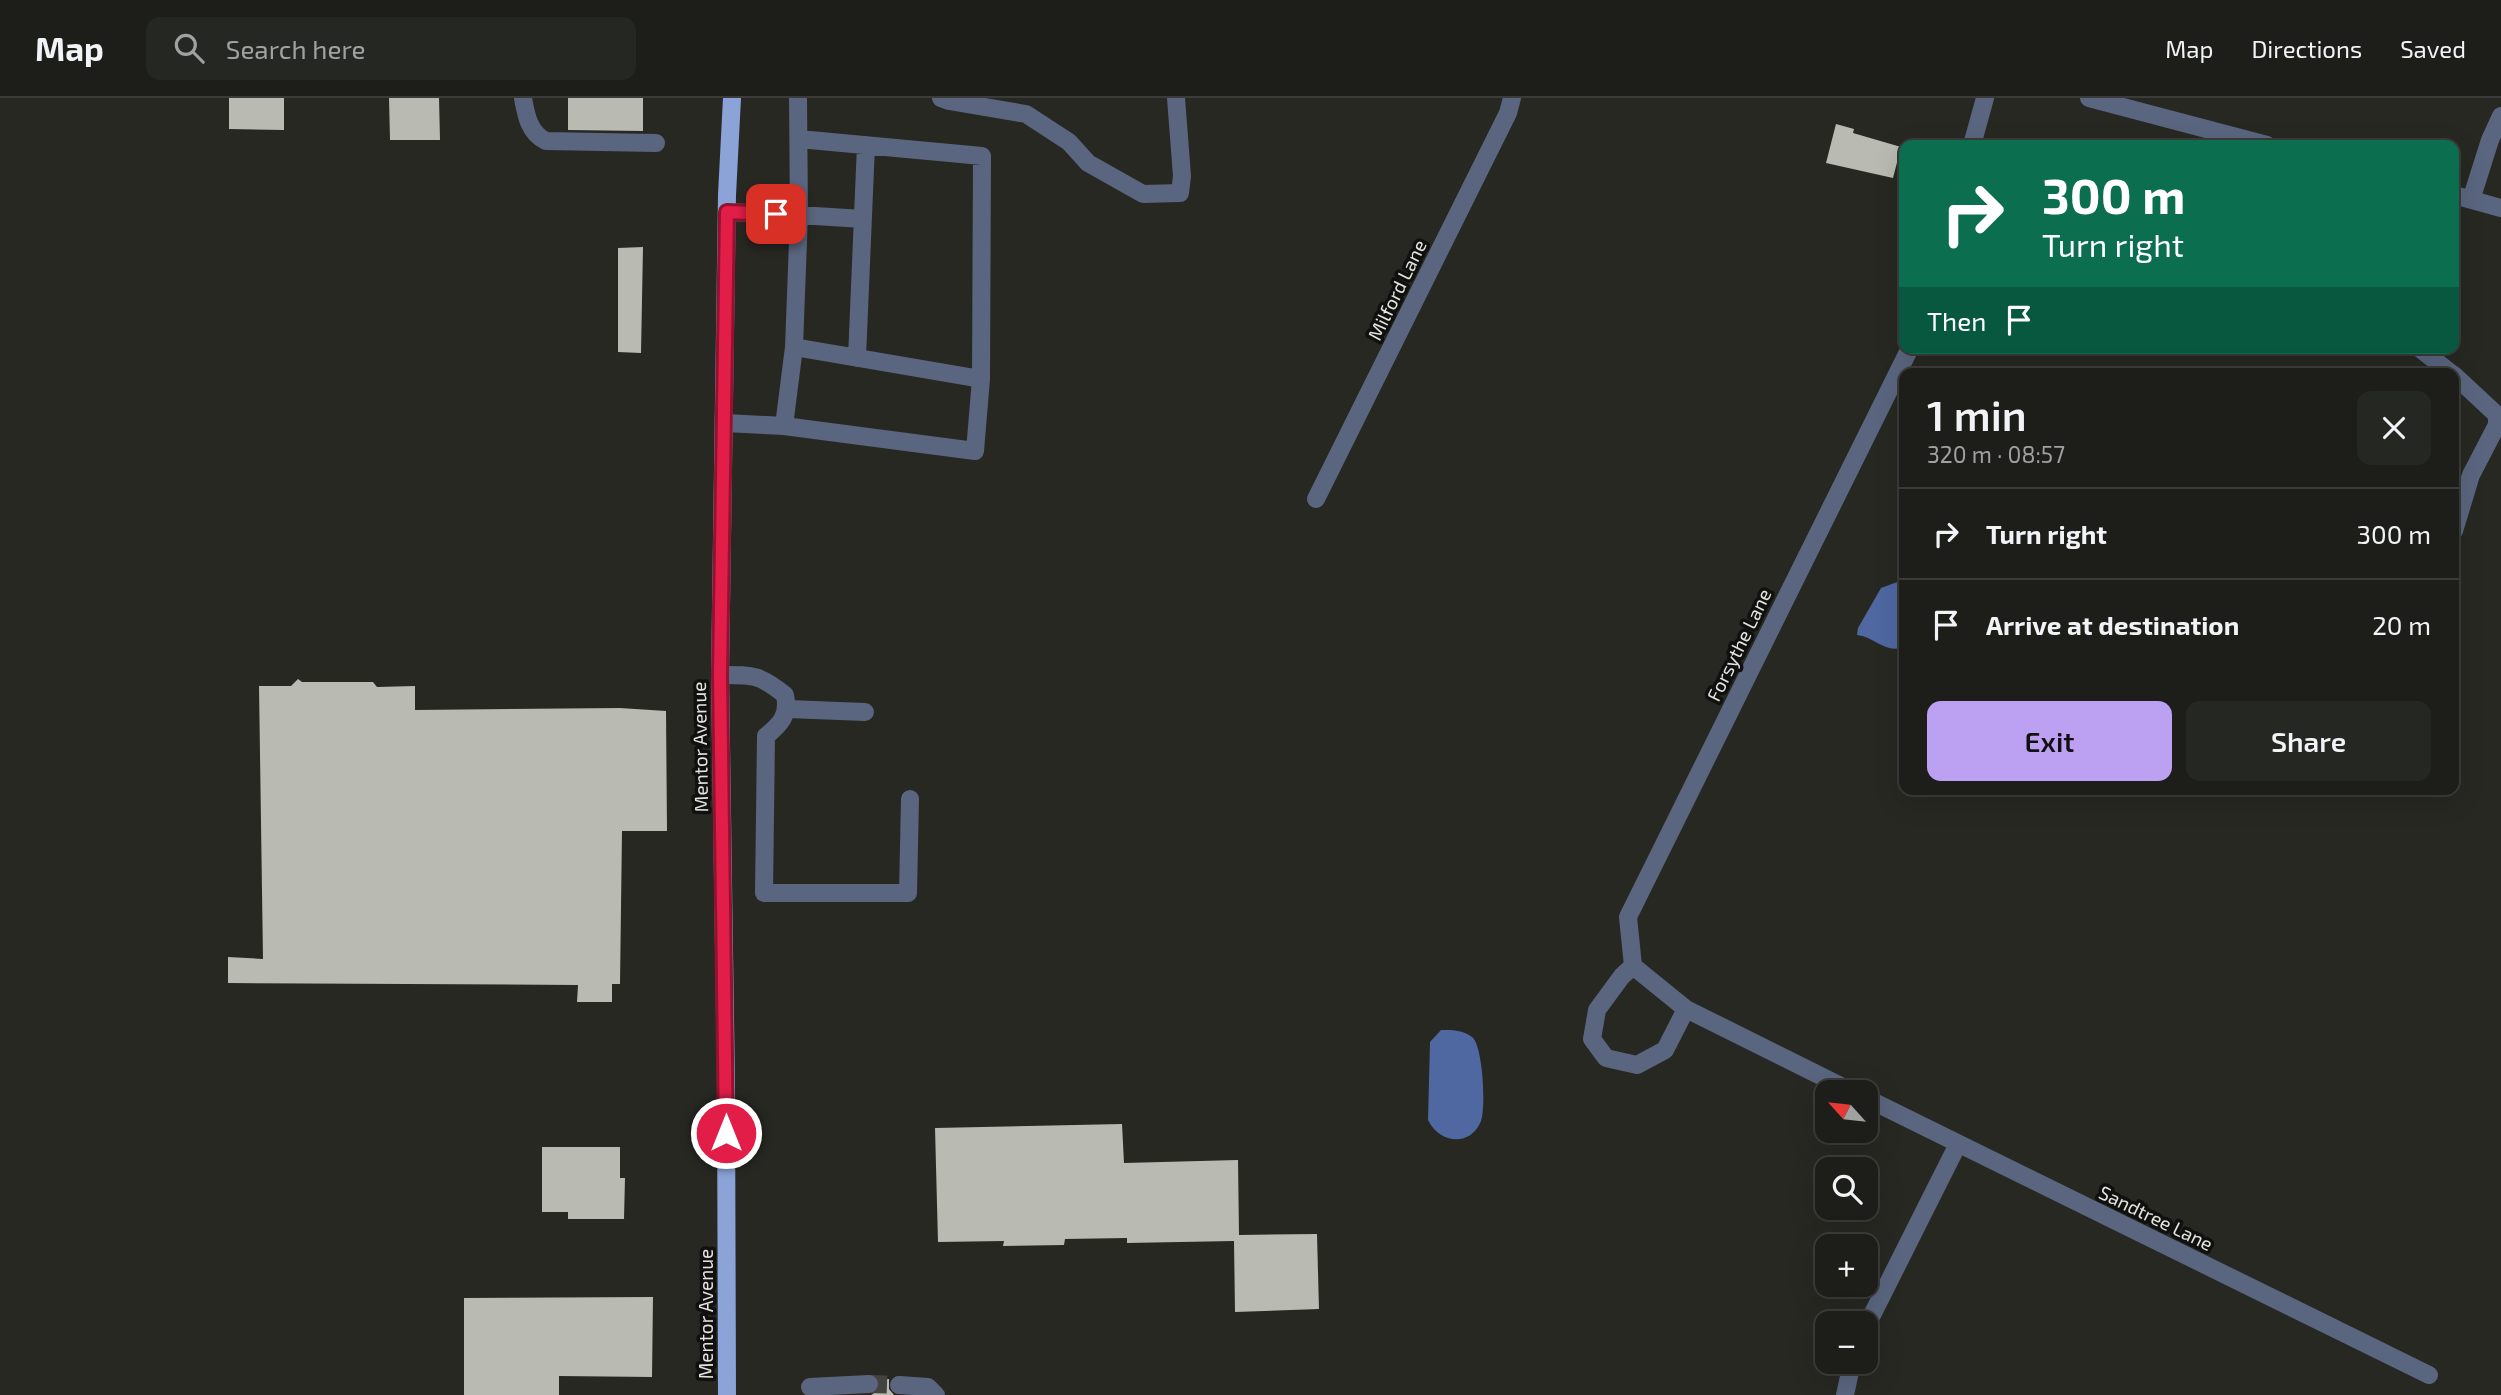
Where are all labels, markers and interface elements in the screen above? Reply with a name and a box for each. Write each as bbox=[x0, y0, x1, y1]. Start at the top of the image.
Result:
search box bbox=[146, 17, 636, 80]
text: Map bbox=[35, 28, 104, 68]
icon: search bbox=[170, 29, 208, 67]
text: Search here bbox=[226, 33, 365, 64]
text: Map bbox=[2165, 34, 2213, 63]
text: Directions bbox=[2251, 34, 2362, 63]
text: Saved bbox=[2400, 34, 2466, 63]
text: 300 m bbox=[2042, 165, 2185, 224]
icon: right bbox=[1927, 168, 2018, 259]
pin bbox=[746, 184, 806, 244]
icon: arrive bbox=[757, 195, 795, 233]
text: Turn right bbox=[2042, 225, 2184, 263]
street label: Milford Lane bbox=[1362, 236, 1431, 344]
icon: arrive bbox=[2000, 301, 2038, 339]
text: Then bbox=[1927, 305, 1986, 336]
text: 1 min bbox=[1927, 389, 2027, 439]
button: close bbox=[2357, 391, 2431, 465]
text: 320 m · 08:57 bbox=[1927, 440, 2065, 468]
icon: right bbox=[1927, 515, 1965, 553]
text: Turn right bbox=[1986, 518, 2107, 549]
text: 300 m bbox=[2357, 518, 2431, 549]
street label: Forsythe Lane bbox=[1701, 585, 1776, 705]
icon: arrive bbox=[1927, 606, 1965, 644]
text: Arrive at destination bbox=[1986, 609, 2239, 640]
text: 20 m bbox=[2372, 609, 2431, 640]
street label: Mentor Avenue bbox=[687, 682, 712, 813]
button: Exit bbox=[1927, 701, 2172, 781]
button: Share bbox=[2186, 701, 2431, 781]
north arrow bbox=[1815, 1080, 1878, 1143]
map controls bbox=[1815, 1080, 1878, 1374]
position arrow bbox=[689, 1096, 763, 1170]
button: search bbox=[1815, 1157, 1878, 1220]
street label: Sandtree Lane bbox=[2096, 1180, 2217, 1255]
button: + bbox=[1815, 1234, 1878, 1297]
street label: Mentor Avenue bbox=[694, 1249, 717, 1379]
button: − bbox=[1815, 1311, 1878, 1374]

